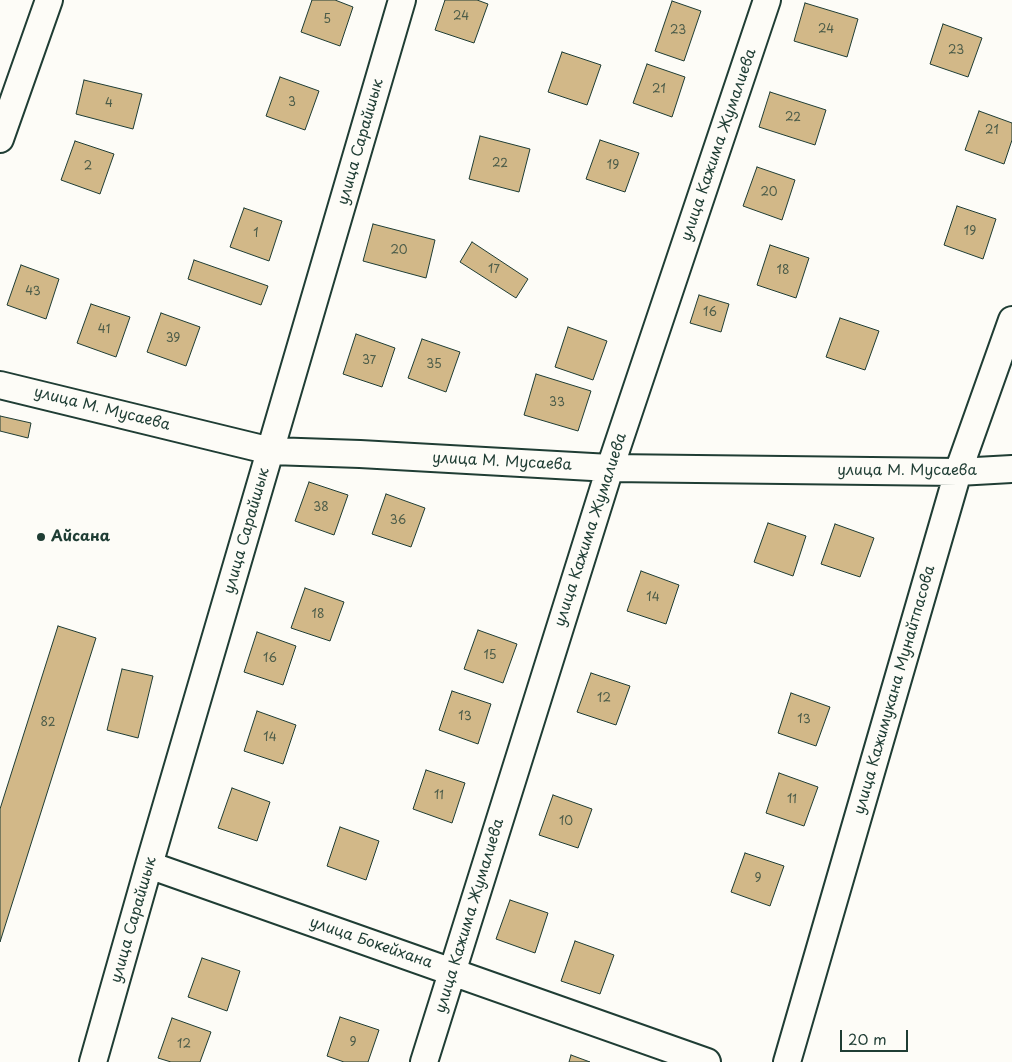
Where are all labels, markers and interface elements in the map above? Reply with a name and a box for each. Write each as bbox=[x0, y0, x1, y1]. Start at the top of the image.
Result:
house number: 24 bbox=[453, 10, 469, 24]
house number: 5 bbox=[323, 13, 331, 27]
house number: 24 bbox=[818, 23, 834, 37]
house number: 23 bbox=[670, 24, 686, 38]
house number: 23 bbox=[948, 44, 964, 58]
street label: улица Кажима Жумалиева bbox=[678, 46, 760, 244]
street label: улица Сарайшык bbox=[334, 77, 388, 207]
house number: 21 bbox=[652, 83, 666, 97]
house number: 3 bbox=[288, 96, 296, 110]
house number: 4 bbox=[105, 97, 113, 111]
house number: 22 bbox=[785, 111, 801, 125]
house number: 21 bbox=[985, 124, 999, 138]
house number: 22 bbox=[492, 157, 508, 171]
house number: 19 bbox=[607, 159, 619, 173]
house number: 2 bbox=[84, 160, 92, 174]
house number: 20 bbox=[760, 186, 778, 200]
house number: 19 bbox=[964, 225, 976, 239]
house number: 1 bbox=[253, 227, 259, 241]
house number: 20 bbox=[390, 244, 408, 258]
house number: 17 bbox=[488, 263, 500, 277]
house number: 18 bbox=[777, 264, 789, 278]
house number: 43 bbox=[25, 285, 41, 299]
house number: 16 bbox=[703, 306, 717, 320]
house number: 41 bbox=[98, 323, 110, 337]
house number: 39 bbox=[166, 332, 180, 346]
house number: 37 bbox=[362, 354, 376, 368]
house number: 35 bbox=[426, 358, 442, 372]
street label: улица М. Мусаева bbox=[32, 383, 172, 435]
house number: 33 bbox=[549, 396, 565, 410]
street label: улица Кажима Жумалиева bbox=[551, 431, 631, 629]
street label: улица М. Мусаева bbox=[432, 449, 572, 475]
street label: улица М. Мусаева bbox=[837, 462, 977, 480]
street label: улица Сарайшык bbox=[220, 466, 274, 596]
house number: 38 bbox=[313, 501, 329, 515]
house number: 36 bbox=[390, 514, 406, 528]
place label: Айсана bbox=[51, 528, 110, 546]
marker: Айсана bbox=[35, 531, 47, 543]
street label: улица Кажимукана Мунайтпасова bbox=[851, 563, 939, 817]
house number: 14 bbox=[646, 591, 660, 605]
house number: 18 bbox=[312, 608, 324, 622]
house number: 15 bbox=[483, 649, 497, 663]
house number: 16 bbox=[263, 652, 277, 666]
house number: 12 bbox=[597, 692, 611, 706]
house number: 13 bbox=[458, 710, 472, 724]
house number: 13 bbox=[797, 713, 811, 727]
house number: 82 bbox=[41, 716, 55, 730]
house number: 14 bbox=[263, 731, 277, 745]
house number: 11 bbox=[434, 789, 444, 803]
house number: 11 bbox=[787, 793, 797, 807]
house number: 10 bbox=[559, 815, 573, 829]
street label: улица Кажима Жумалиева bbox=[432, 817, 508, 1015]
street label: улица Сарайшык bbox=[107, 855, 161, 985]
house number: 9 bbox=[754, 872, 762, 886]
street label: улица Бокейхана bbox=[307, 914, 435, 972]
scale bar bbox=[842, 1020, 910, 1052]
text: 20 m bbox=[848, 1027, 887, 1050]
house number: 9 bbox=[349, 1036, 357, 1050]
house number: 12 bbox=[177, 1038, 191, 1052]

